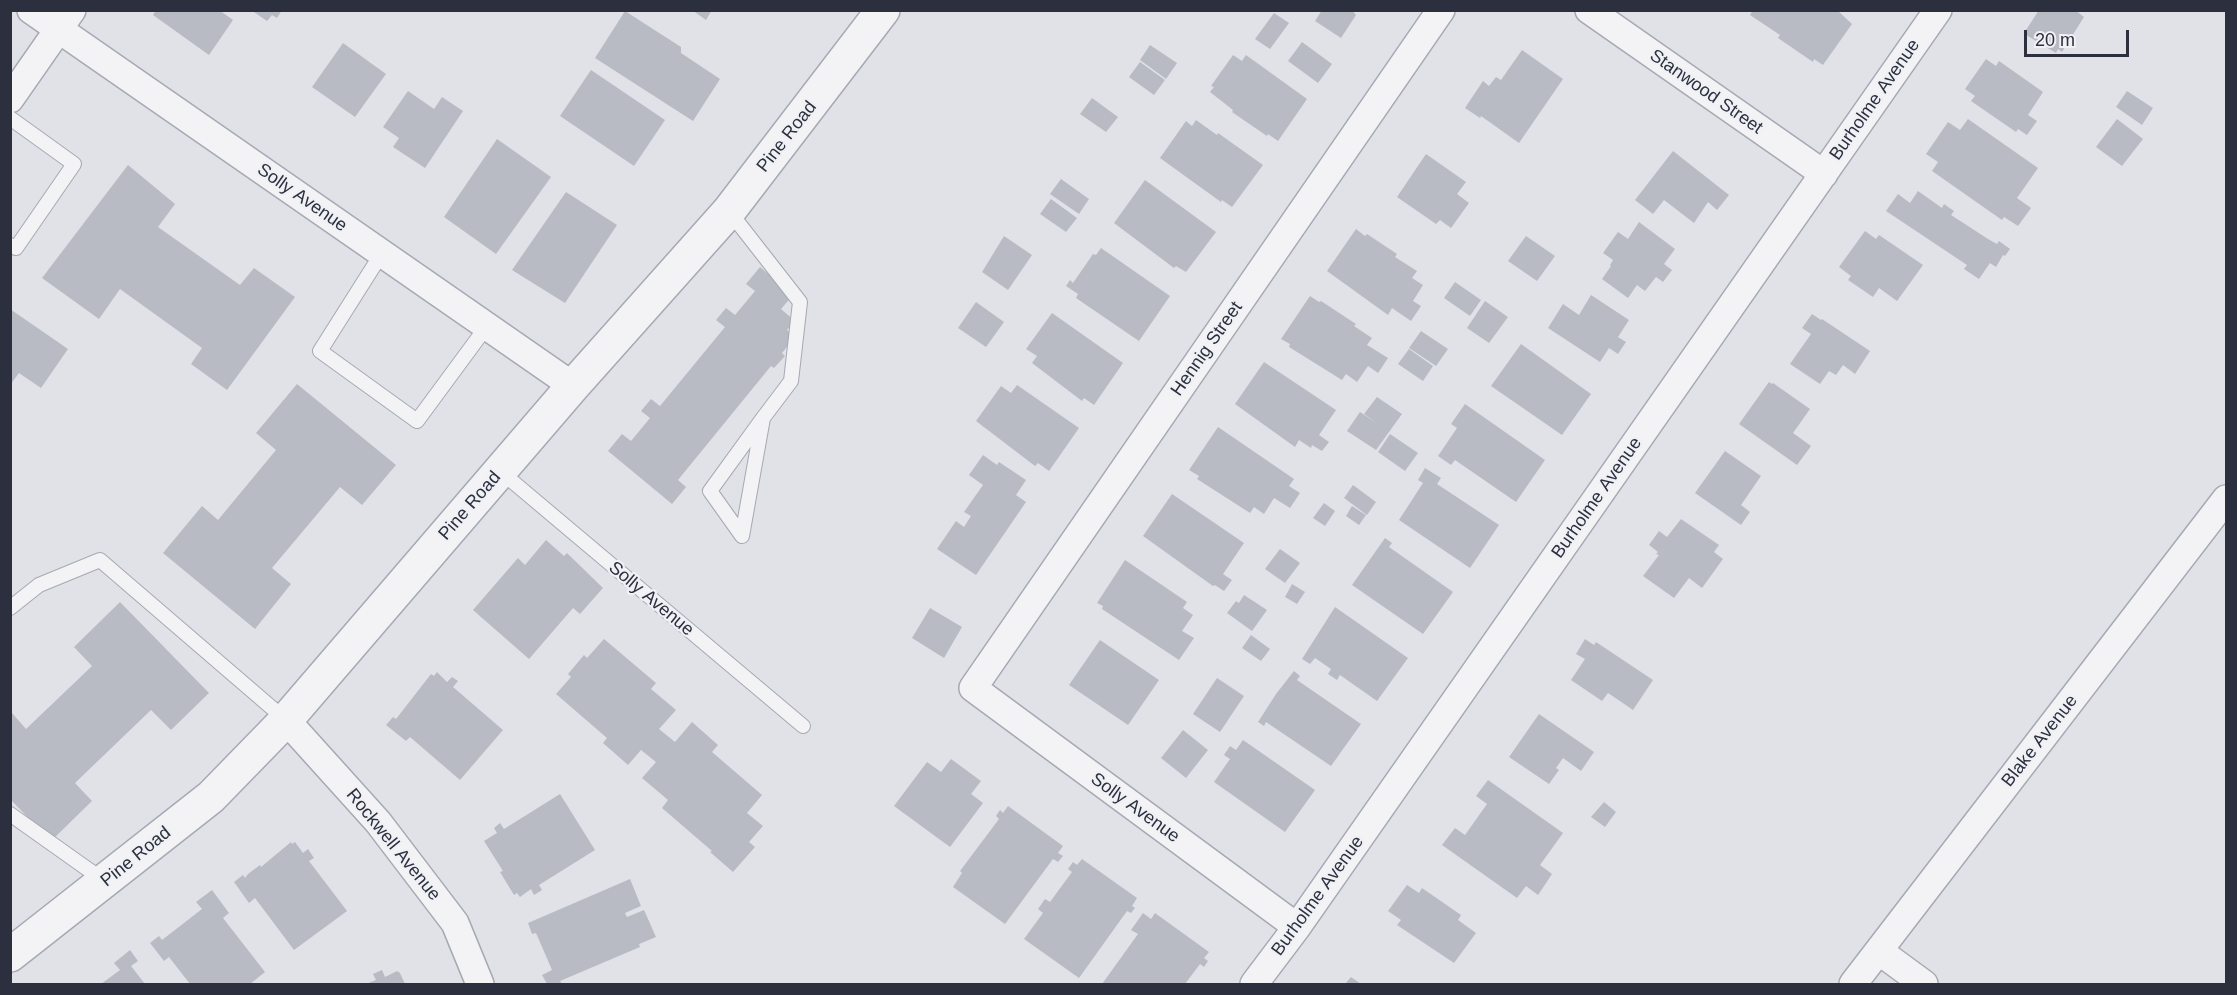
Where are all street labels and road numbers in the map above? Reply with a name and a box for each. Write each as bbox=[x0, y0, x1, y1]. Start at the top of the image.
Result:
street label: Burholme Avenue bbox=[1825, 35, 1925, 165]
street label: Stanwood Street bbox=[1645, 45, 1767, 139]
street label: Pine Road bbox=[753, 97, 821, 177]
street label: Solly Avenue bbox=[253, 159, 351, 237]
street label: Hennig Street bbox=[1167, 298, 1247, 400]
street label: Burholme Avenue bbox=[1547, 433, 1647, 563]
street label: Pine Road bbox=[434, 467, 506, 545]
street label: Solly Avenue bbox=[604, 557, 698, 641]
street label: Blake Avenue bbox=[1997, 691, 2083, 791]
street label: Solly Avenue bbox=[1086, 768, 1184, 848]
street label: Rockwell Avenue bbox=[341, 785, 445, 905]
street label: Pine Road bbox=[97, 822, 175, 892]
street label: Burholme Avenue bbox=[1267, 832, 1369, 960]

